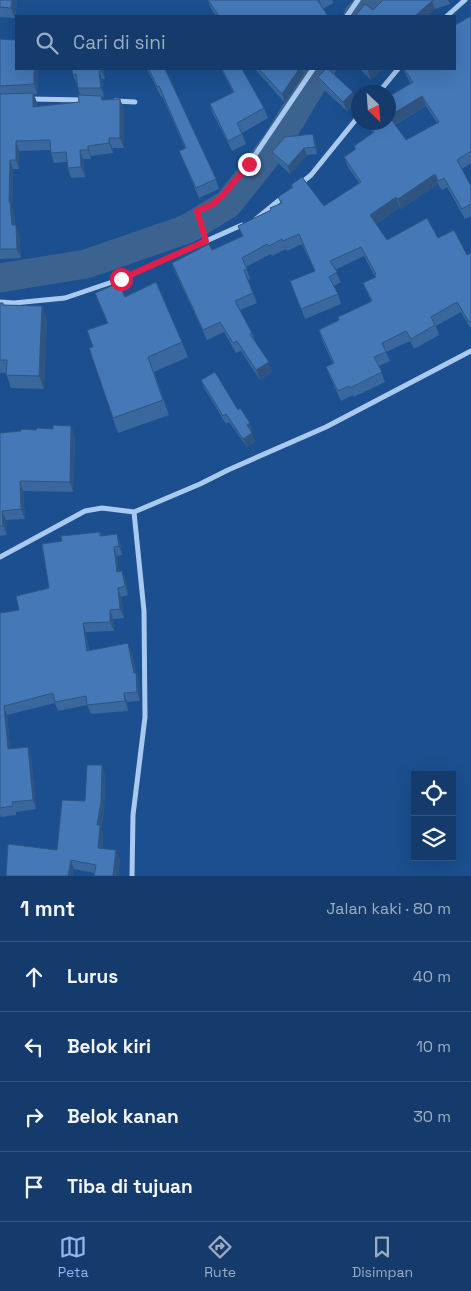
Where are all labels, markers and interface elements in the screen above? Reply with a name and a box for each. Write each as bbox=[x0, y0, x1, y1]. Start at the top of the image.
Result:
search box bbox=[15, 15, 456, 70]
icon: search bbox=[33, 29, 61, 57]
text: Cari di sini bbox=[73, 30, 166, 55]
north arrow bbox=[351, 85, 396, 130]
route end bbox=[238, 153, 261, 176]
route start bbox=[110, 268, 133, 291]
map controls bbox=[411, 771, 456, 861]
button: locate bbox=[411, 771, 456, 816]
button: layers bbox=[411, 816, 456, 861]
text: 1 mnt bbox=[20, 895, 75, 922]
text: Jalan kaki · 80 m bbox=[326, 898, 451, 919]
icon: ahead bbox=[20, 963, 48, 991]
text: Lurus bbox=[67, 964, 118, 989]
text: 40 m bbox=[413, 966, 451, 987]
icon: left bbox=[20, 1033, 48, 1061]
text: Belok kiri bbox=[67, 1034, 151, 1059]
text: 10 m bbox=[416, 1036, 451, 1057]
icon: right bbox=[20, 1103, 48, 1131]
text: Belok kanan bbox=[67, 1104, 179, 1129]
text: 30 m bbox=[413, 1106, 451, 1127]
icon: arrive bbox=[20, 1173, 48, 1201]
text: Tiba di tujuan bbox=[67, 1174, 193, 1199]
tab: Peta bbox=[58, 1233, 89, 1281]
tab: Rute bbox=[204, 1233, 236, 1281]
tab: Disimpan bbox=[352, 1233, 413, 1281]

